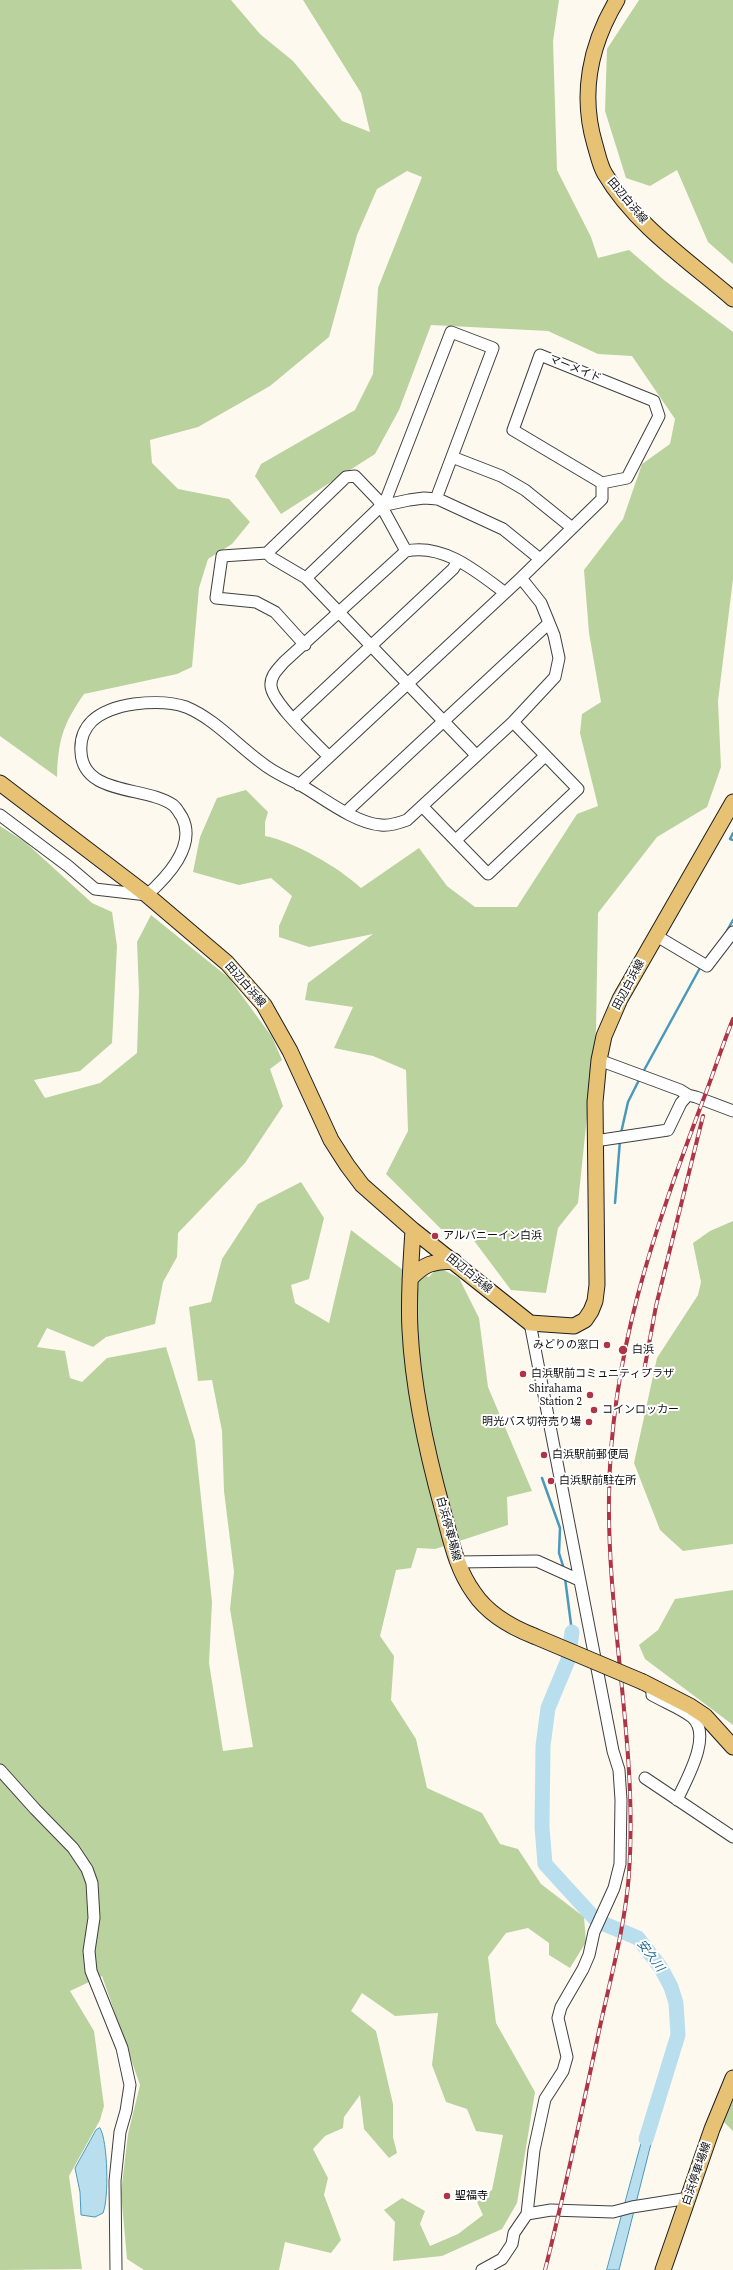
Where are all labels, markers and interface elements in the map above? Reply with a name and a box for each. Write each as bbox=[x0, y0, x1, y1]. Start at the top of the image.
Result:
street label: 田辺白浜線 bbox=[604, 176, 650, 226]
street label: マーメイド bbox=[547, 353, 603, 385]
street label: 田辺白浜線 bbox=[610, 958, 648, 1012]
street label: 田辺白浜線 bbox=[222, 960, 268, 1010]
place label: アルバニーイン白浜 bbox=[443, 1229, 542, 1243]
marker: アルバニーイン白浜 bbox=[430, 1231, 440, 1241]
street label: 田辺白浜線 bbox=[443, 1252, 495, 1296]
place label: みどりの窓口 bbox=[533, 1338, 599, 1352]
marker: みどりの窓口 bbox=[602, 1340, 612, 1350]
place label: 白浜 bbox=[632, 1343, 654, 1357]
marker: 白浜 bbox=[617, 1344, 629, 1356]
place label: 白浜駅前コミュニティプラザ bbox=[531, 1367, 674, 1381]
marker: 白浜駅前コミュニティプラザ bbox=[518, 1369, 528, 1379]
place label: Shirahama Station 2 bbox=[529, 1382, 582, 1408]
marker: Shirahama Station 2 bbox=[585, 1390, 595, 1400]
place label: コインロッカー bbox=[602, 1403, 679, 1417]
marker: コインロッカー bbox=[589, 1405, 599, 1415]
place label: 明光バス切符売り場 bbox=[482, 1415, 581, 1429]
marker: 明光バス切符売り場 bbox=[584, 1417, 594, 1427]
place label: 白浜駅前郵便局 bbox=[552, 1448, 629, 1462]
marker: 白浜駅前郵便局 bbox=[539, 1450, 549, 1460]
place label: 白浜駅前駐在所 bbox=[559, 1474, 636, 1488]
marker: 白浜駅前駐在所 bbox=[546, 1476, 556, 1486]
street label: 白浜停車場線 bbox=[433, 1495, 463, 1563]
water label: 安久川 bbox=[633, 1937, 667, 1975]
street label: 白浜停車場線 bbox=[680, 2141, 714, 2207]
place label: 聖福寺 bbox=[455, 2189, 488, 2203]
marker: 聖福寺 bbox=[442, 2191, 452, 2201]

